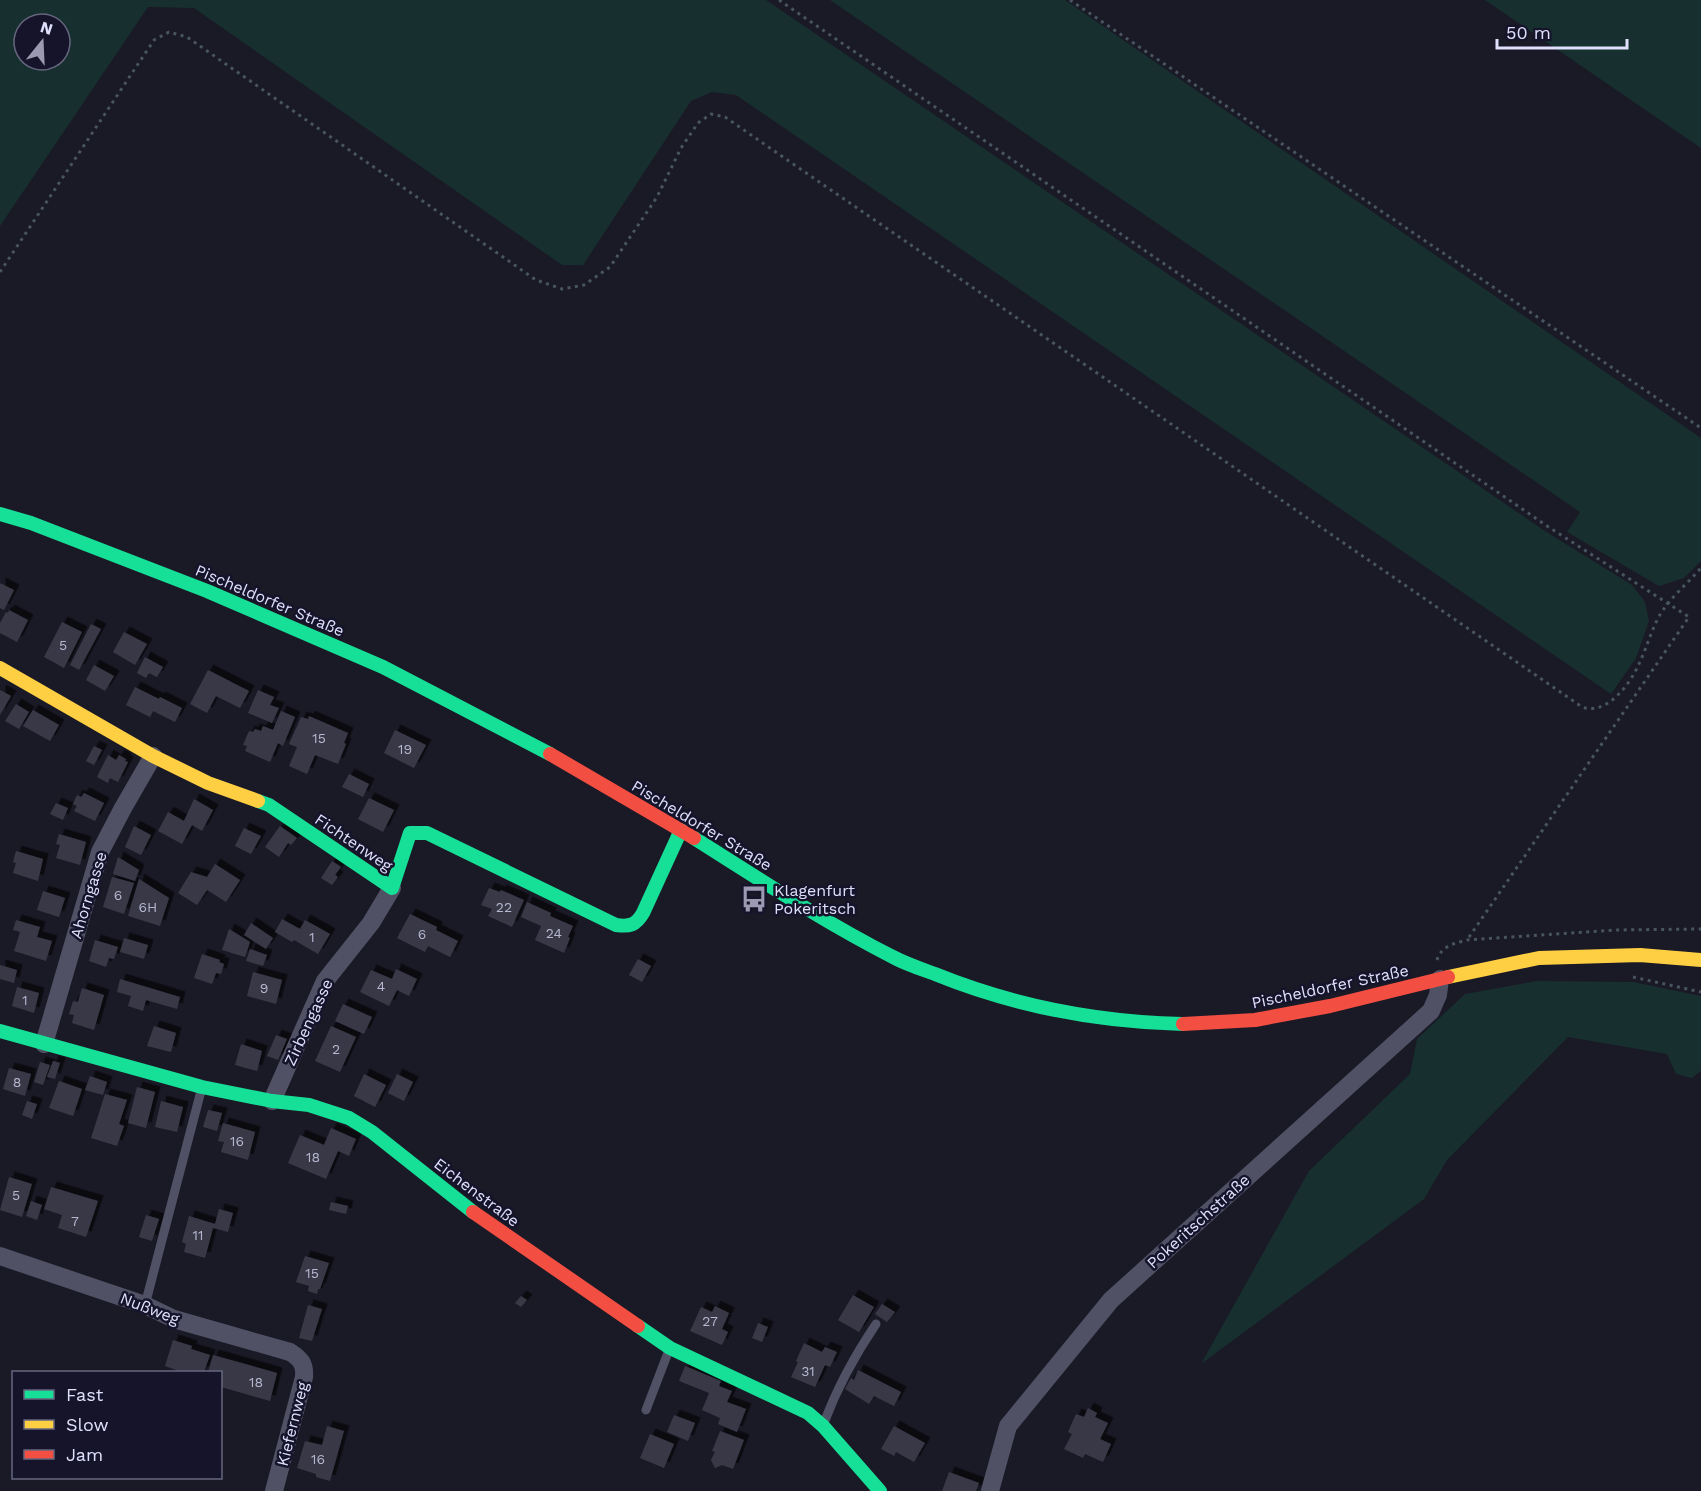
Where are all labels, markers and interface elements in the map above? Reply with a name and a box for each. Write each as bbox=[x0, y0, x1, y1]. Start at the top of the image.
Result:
north arrow bbox=[12, 12, 72, 72]
scale bar bbox=[1497, 12, 1628, 50]
text: N bbox=[38, 17, 55, 39]
text: 50 m bbox=[1506, 22, 1551, 43]
street label: Pischeldorfer Straße bbox=[192, 560, 347, 640]
house number: 5 bbox=[59, 637, 67, 653]
house number: 15 bbox=[312, 730, 326, 746]
house number: 19 bbox=[398, 741, 412, 757]
street label: Pischeldorfer Straße bbox=[628, 776, 775, 875]
street label: Fichtenweg bbox=[311, 810, 396, 876]
street label: Ahorngasse bbox=[66, 849, 111, 941]
place label: Klagenfurt Pokeritsch bbox=[774, 881, 856, 918]
bus stop icon: Klagenfurt Pokeritsch bbox=[739, 884, 769, 914]
house number: 6 bbox=[114, 887, 122, 903]
house number: 6H bbox=[139, 899, 157, 915]
house number: 22 bbox=[496, 899, 512, 915]
house number: 24 bbox=[546, 925, 562, 941]
house number: 6 bbox=[418, 926, 426, 942]
house number: 1 bbox=[309, 929, 315, 945]
street label: Pischeldorfer Straße bbox=[1250, 961, 1410, 1012]
street label: Zirbengasse bbox=[280, 976, 337, 1069]
house number: 4 bbox=[377, 978, 385, 994]
house number: 9 bbox=[260, 980, 268, 996]
house number: 1 bbox=[22, 992, 28, 1008]
house number: 2 bbox=[332, 1041, 340, 1057]
house number: 8 bbox=[13, 1074, 21, 1090]
house number: 16 bbox=[230, 1133, 244, 1149]
house number: 18 bbox=[306, 1149, 320, 1165]
street label: Eichenstraße bbox=[430, 1154, 523, 1231]
street label: Pokeritschstraße bbox=[1143, 1170, 1254, 1272]
house number: 5 bbox=[12, 1187, 20, 1203]
house number: 7 bbox=[71, 1213, 79, 1229]
house number: 11 bbox=[193, 1227, 203, 1243]
house number: 15 bbox=[305, 1265, 319, 1281]
street label: Nußweg bbox=[117, 1288, 183, 1329]
house number: 27 bbox=[702, 1313, 718, 1329]
house number: 31 bbox=[801, 1363, 815, 1379]
legend bbox=[12, 1371, 222, 1479]
house number: 18 bbox=[249, 1374, 263, 1390]
street label: Kiefernweg bbox=[273, 1379, 312, 1468]
text: Fast bbox=[66, 1384, 104, 1405]
text: Slow bbox=[66, 1414, 109, 1435]
text: Jam bbox=[66, 1444, 103, 1465]
house number: 16 bbox=[311, 1451, 325, 1467]

